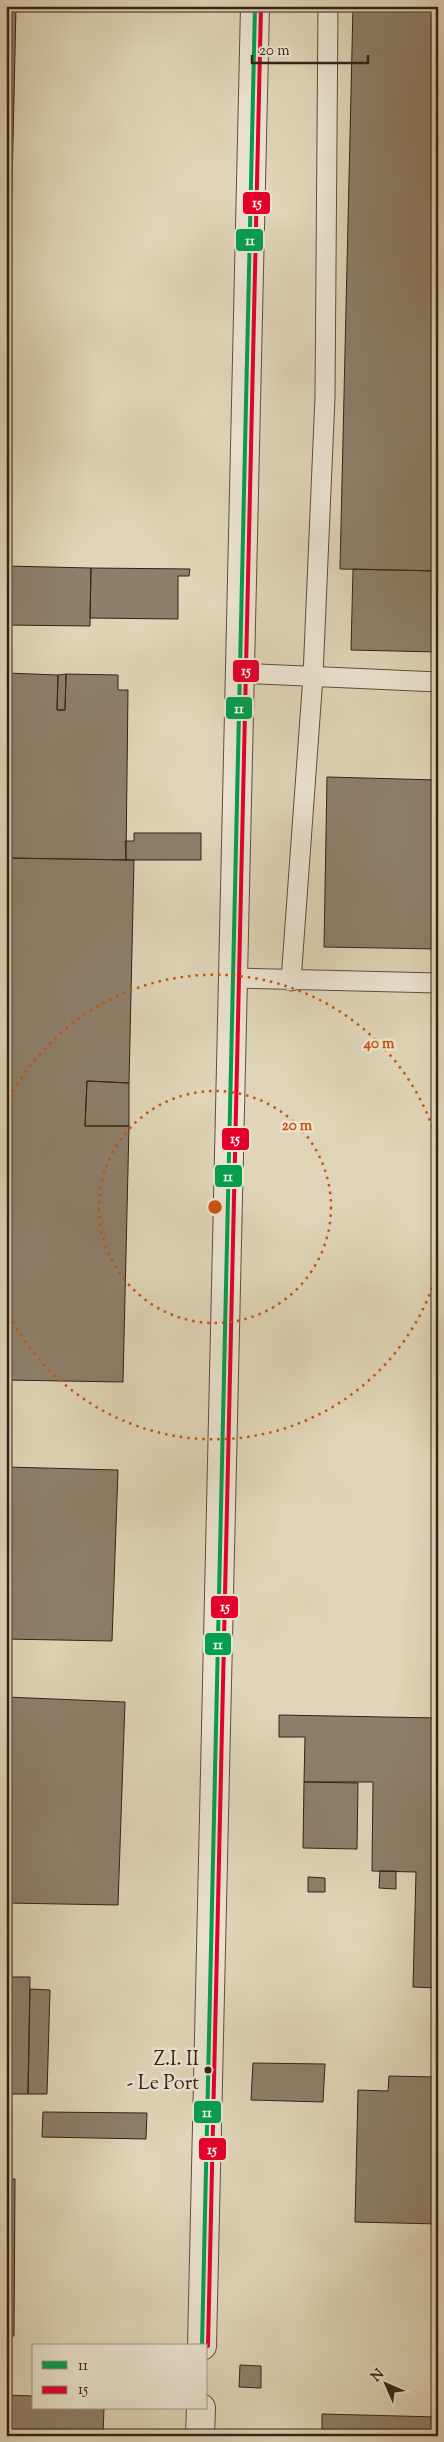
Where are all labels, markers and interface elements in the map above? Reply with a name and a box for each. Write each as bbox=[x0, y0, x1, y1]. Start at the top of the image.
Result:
scale bar bbox=[252, 32, 368, 64]
text: 20 m bbox=[259, 41, 290, 62]
line badge: 15 bbox=[242, 191, 271, 215]
text: 15 bbox=[252, 194, 262, 214]
line badge: 11 bbox=[235, 228, 264, 252]
text: 11 bbox=[245, 232, 255, 252]
line badge: 15 bbox=[232, 659, 260, 683]
text: 15 bbox=[241, 662, 251, 682]
line badge: 11 bbox=[225, 696, 253, 720]
text: 11 bbox=[234, 700, 244, 720]
text: 40 m bbox=[363, 1034, 395, 1055]
text: 20 m bbox=[282, 1116, 313, 1137]
line badge: 15 bbox=[221, 1127, 250, 1151]
text: 15 bbox=[230, 1130, 240, 1150]
line badge: 11 bbox=[214, 1164, 243, 1188]
text: 11 bbox=[223, 1168, 233, 1188]
centre of rings bbox=[206, 1198, 224, 1216]
line badge: 15 bbox=[210, 1595, 239, 1619]
text: 15 bbox=[220, 1598, 230, 1618]
line badge: 11 bbox=[204, 1632, 232, 1656]
text: 11 bbox=[213, 1636, 223, 1656]
place label: Z.I. II - Le Port bbox=[127, 2046, 199, 2099]
marker: Z.I. II - Le Port bbox=[203, 2065, 213, 2075]
line badge: 11 bbox=[193, 2100, 222, 2124]
text: 11 bbox=[202, 2104, 212, 2124]
line badge: 15 bbox=[198, 2137, 227, 2161]
text: 15 bbox=[207, 2141, 217, 2161]
legend bbox=[32, 2344, 208, 2410]
text: 11 bbox=[78, 2356, 88, 2377]
north arrow bbox=[362, 2360, 412, 2410]
text: N bbox=[367, 2365, 389, 2387]
text: 15 bbox=[78, 2380, 88, 2401]

